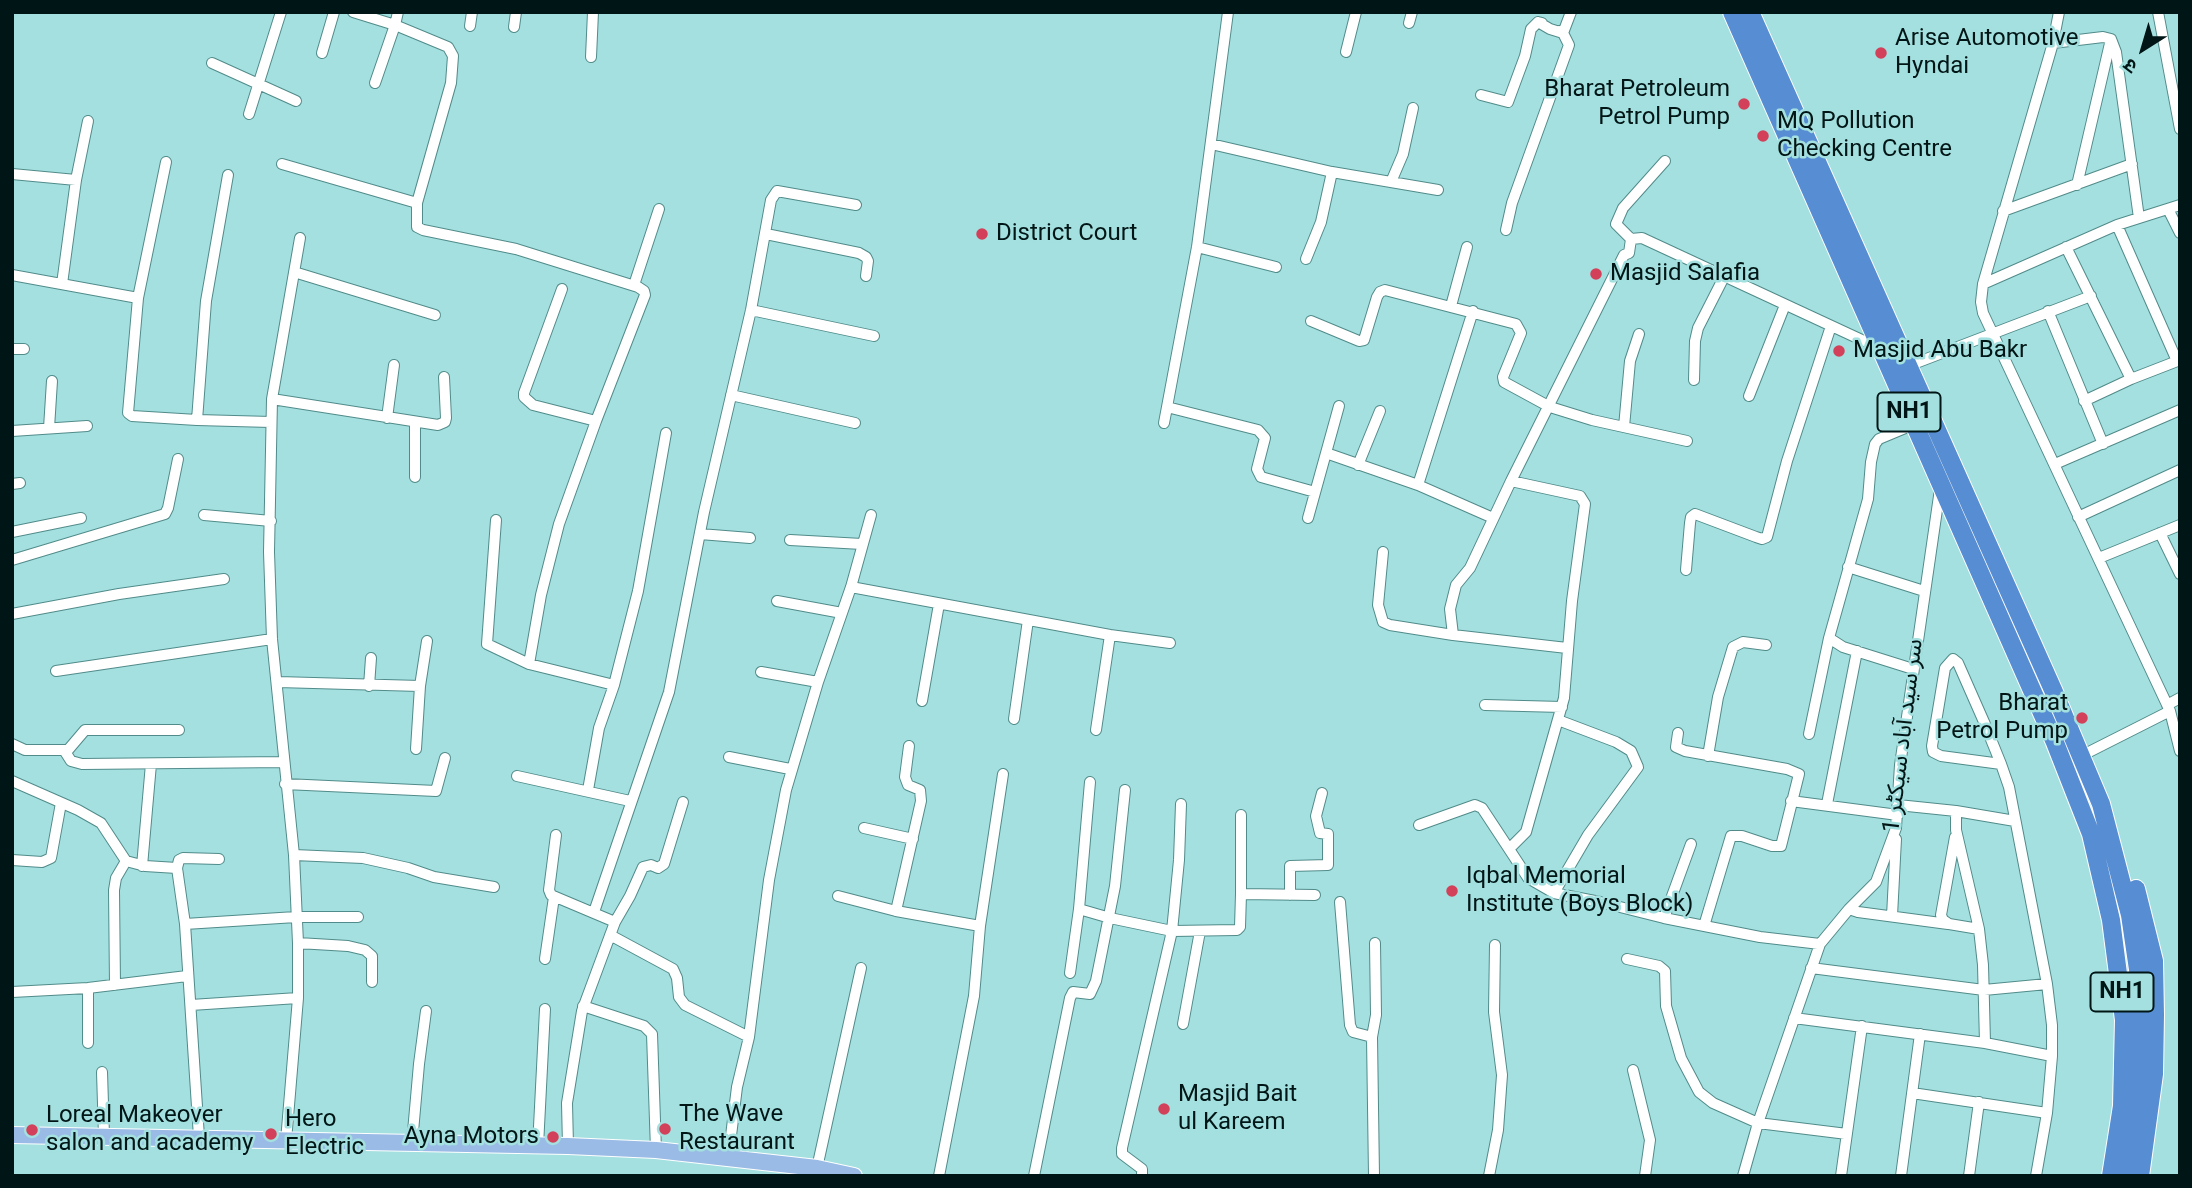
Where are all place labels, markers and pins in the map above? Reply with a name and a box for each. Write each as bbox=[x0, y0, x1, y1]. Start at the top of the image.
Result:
place label: Arise Automotive Hyndai bbox=[1895, 25, 2078, 81]
marker: Arise Automotive Hyndai bbox=[1873, 45, 1889, 61]
place label: Bharat Petroleum Petrol Pump bbox=[1544, 76, 1730, 132]
marker: Bharat Petroleum Petrol Pump bbox=[1736, 96, 1752, 112]
place label: MQ Pollution Checking Centre bbox=[1777, 108, 1952, 164]
marker: MQ Pollution Checking Centre bbox=[1755, 128, 1771, 144]
place label: District Court bbox=[996, 220, 1137, 248]
marker: District Court bbox=[974, 226, 990, 242]
place label: Masjid Salafia bbox=[1610, 260, 1760, 288]
marker: Masjid Salafia bbox=[1588, 266, 1604, 282]
place label: Masjid Abu Bakr bbox=[1853, 337, 2027, 365]
marker: Masjid Abu Bakr bbox=[1831, 343, 1847, 359]
place label: Bharat Petrol Pump bbox=[1936, 690, 2068, 746]
marker: Bharat Petrol Pump bbox=[2074, 710, 2090, 726]
place label: Iqbal Memorial Institute (Boys Block) bbox=[1466, 863, 1693, 919]
marker: Iqbal Memorial Institute (Boys Block) bbox=[1444, 883, 1460, 899]
place label: Masjid Bait ul Kareem bbox=[1178, 1081, 1297, 1137]
place label: The Wave Restaurant bbox=[679, 1101, 795, 1157]
marker: Masjid Bait ul Kareem bbox=[1156, 1101, 1172, 1117]
place label: Loreal Makeover salon and academy bbox=[46, 1102, 253, 1158]
place label: Hero Electric bbox=[285, 1106, 364, 1162]
marker: The Wave Restaurant bbox=[657, 1121, 673, 1137]
marker: Loreal Makeover salon and academy bbox=[24, 1122, 40, 1138]
place label: Ayna Motors bbox=[404, 1123, 539, 1151]
marker: Hero Electric bbox=[263, 1126, 279, 1142]
marker: Ayna Motors bbox=[545, 1129, 561, 1145]

